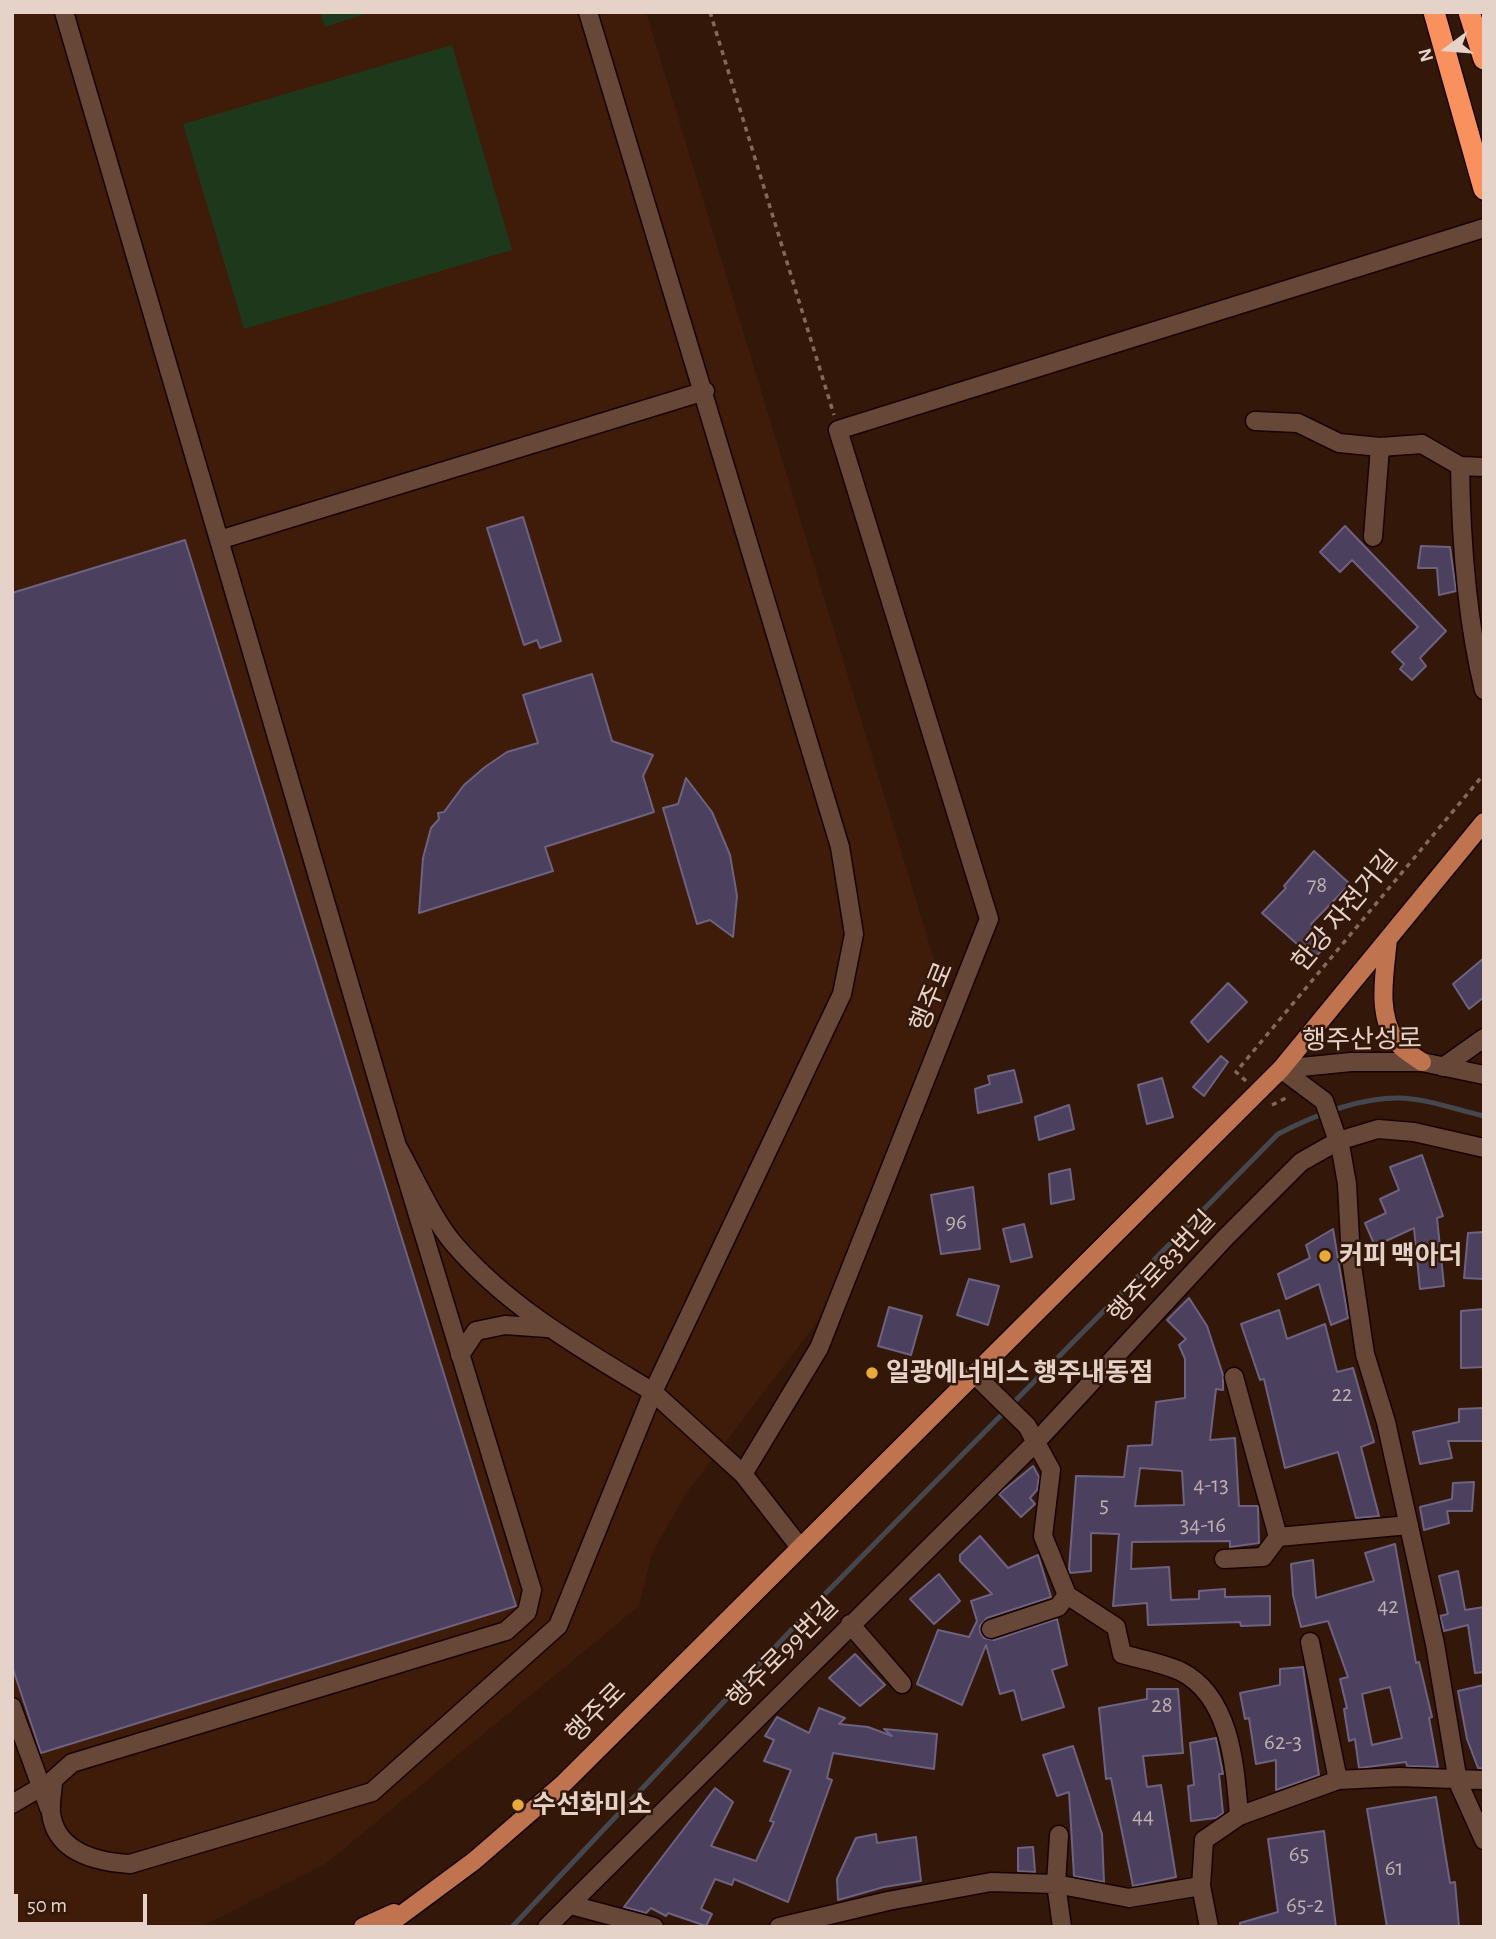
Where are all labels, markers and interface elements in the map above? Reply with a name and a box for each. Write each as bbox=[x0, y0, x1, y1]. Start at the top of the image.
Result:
north arrow bbox=[1412, 14, 1482, 84]
text: N bbox=[1415, 46, 1437, 64]
street label: 한강 자전거길 bbox=[1286, 844, 1404, 978]
house number: 78 bbox=[1307, 871, 1327, 899]
street label: 행주로 bbox=[904, 958, 960, 1036]
street label: 행주산성로 bbox=[1302, 1023, 1422, 1057]
street label: 행주로83번길 bbox=[1102, 1204, 1222, 1330]
house number: 96 bbox=[945, 1208, 967, 1236]
place label: 커피 맥아더 bbox=[1339, 1240, 1463, 1272]
marker: 커피 맥아더 bbox=[1317, 1248, 1333, 1264]
place label: 일광에너비스 행주내동점 bbox=[886, 1357, 1153, 1389]
marker: 일광에너비스 행주내동점 bbox=[864, 1365, 880, 1381]
house number: 22 bbox=[1332, 1380, 1352, 1408]
house number: 4-13 bbox=[1193, 1471, 1229, 1499]
house number: 5 bbox=[1099, 1491, 1109, 1519]
house number: 34-16 bbox=[1180, 1511, 1226, 1539]
street label: 행주로99번길 bbox=[721, 1591, 845, 1715]
house number: 42 bbox=[1377, 1592, 1399, 1620]
street label: 행주로 bbox=[560, 1677, 632, 1749]
house number: 28 bbox=[1151, 1691, 1173, 1719]
house number: 62-3 bbox=[1264, 1728, 1302, 1756]
place label: 수선화미소 bbox=[532, 1789, 652, 1821]
marker: 수선화미소 bbox=[510, 1797, 526, 1813]
house number: 44 bbox=[1132, 1802, 1154, 1830]
house number: 65 bbox=[1289, 1840, 1309, 1868]
house number: 61 bbox=[1385, 1854, 1403, 1882]
scale bar bbox=[18, 1880, 150, 1924]
house number: 65-2 bbox=[1286, 1891, 1324, 1919]
text: 50 m bbox=[27, 1895, 67, 1916]

